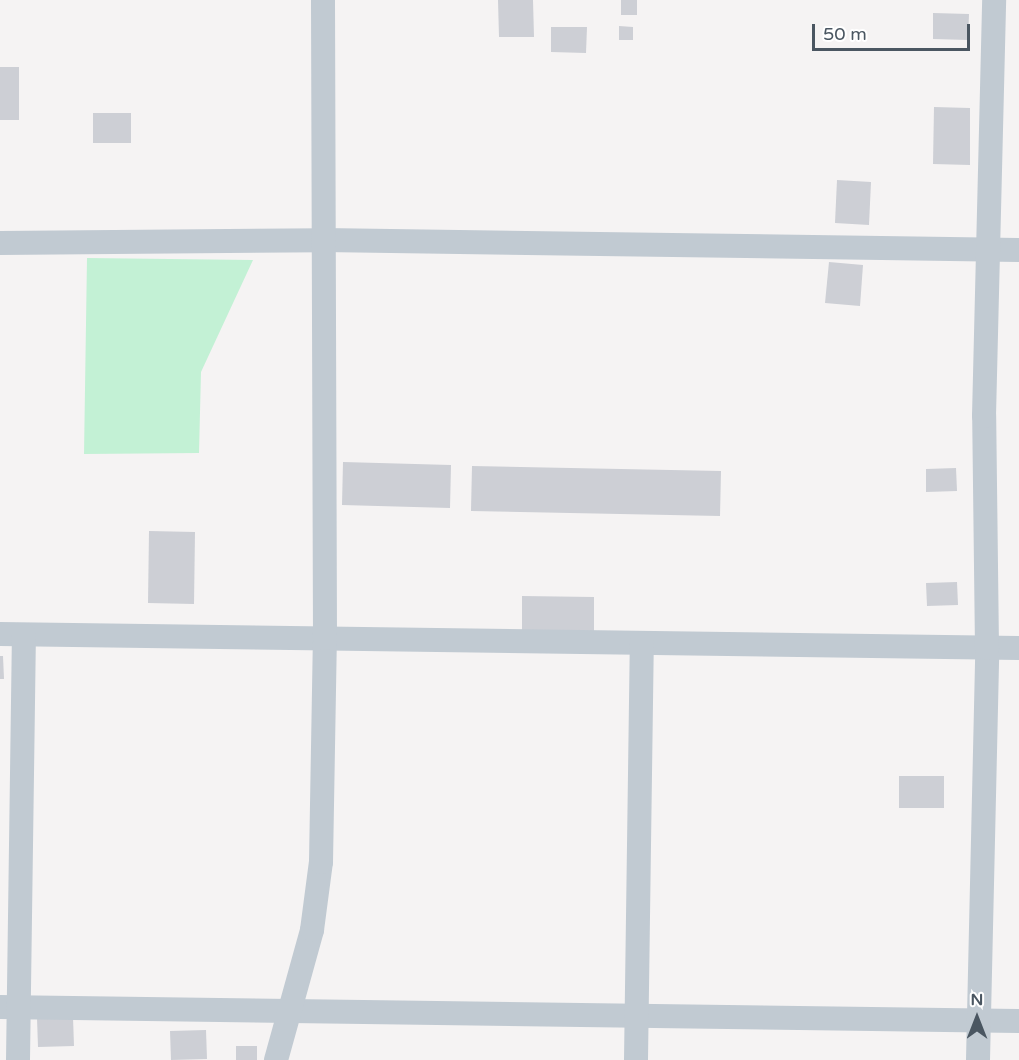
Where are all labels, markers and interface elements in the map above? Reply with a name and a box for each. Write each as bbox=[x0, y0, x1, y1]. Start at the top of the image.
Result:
scale bar bbox=[815, 12, 972, 50]
text: 50 m bbox=[823, 23, 867, 45]
north arrow bbox=[947, 988, 1007, 1048]
text: N bbox=[971, 990, 983, 1010]

